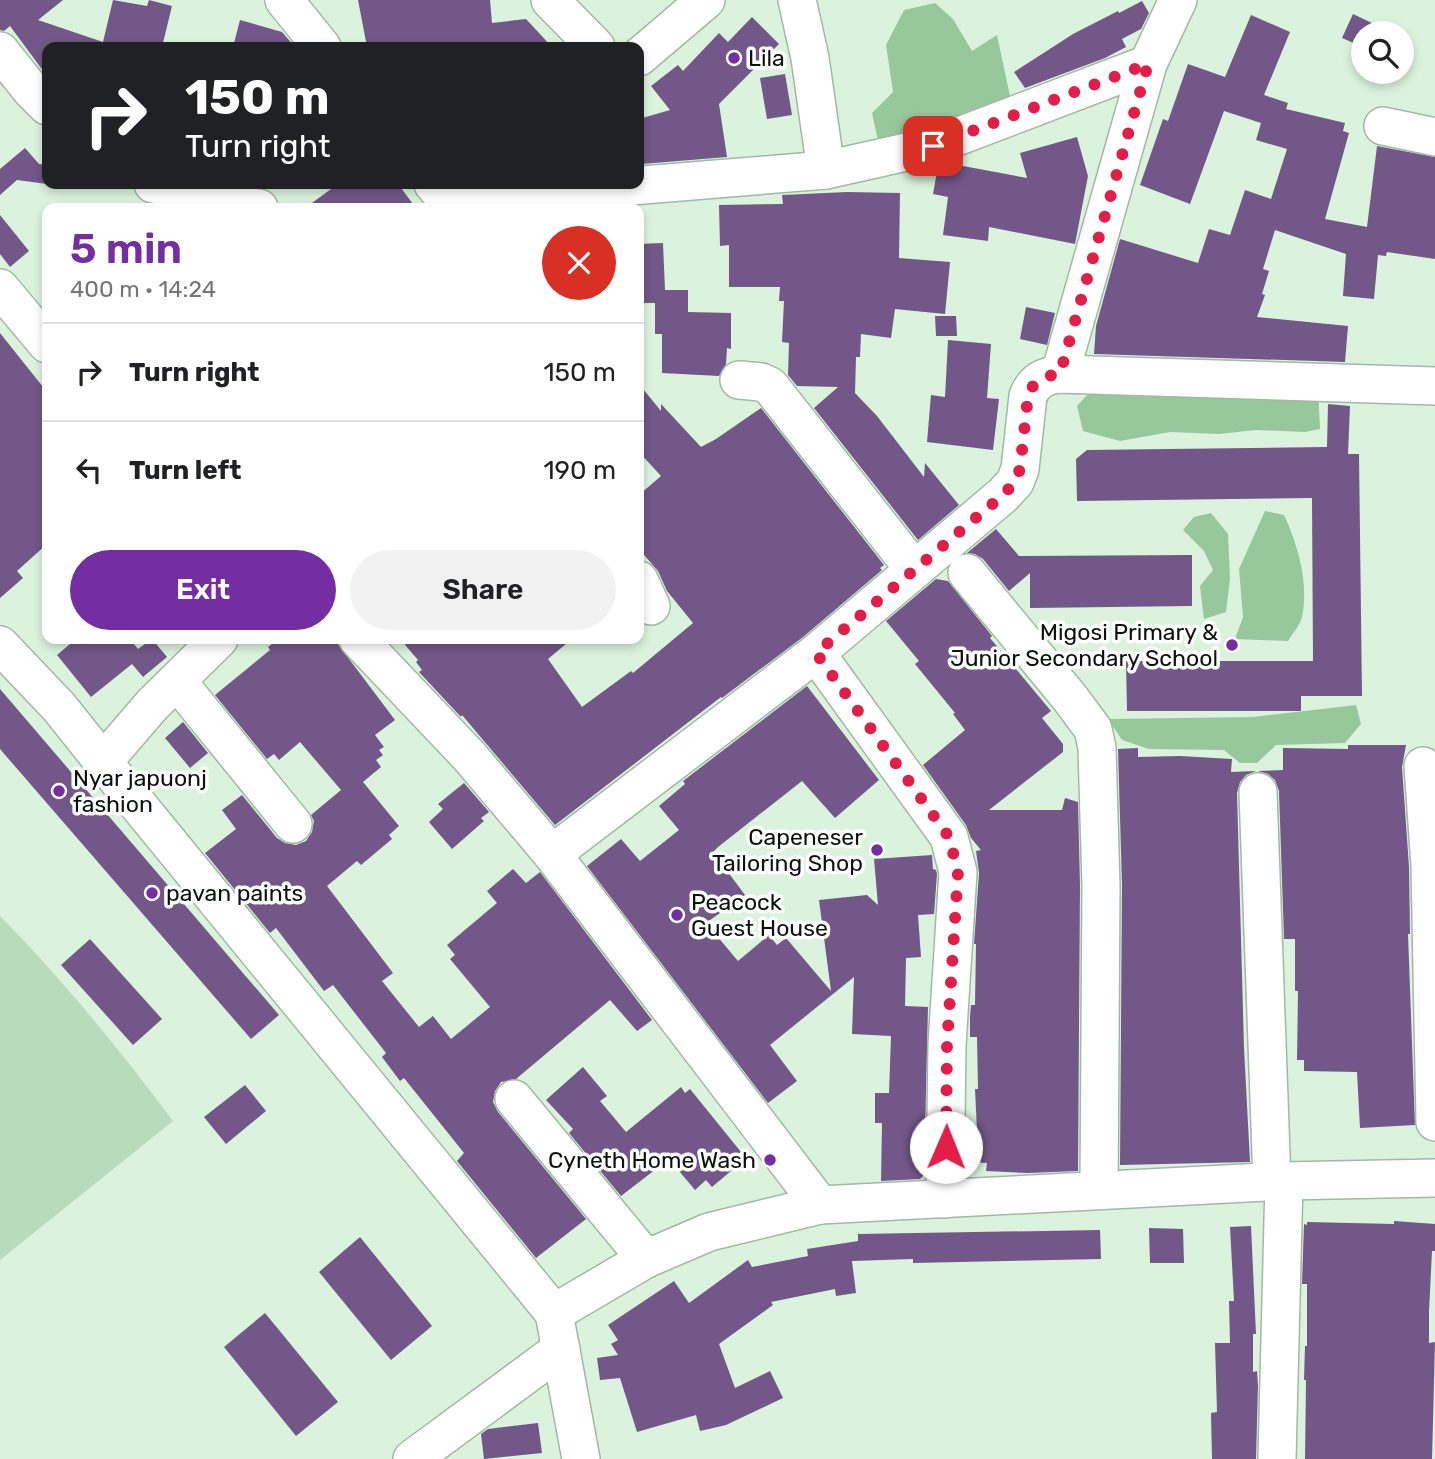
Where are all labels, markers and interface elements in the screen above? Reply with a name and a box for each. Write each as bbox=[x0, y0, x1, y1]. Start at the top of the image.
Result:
map controls bbox=[1351, 21, 1414, 84]
button: search bbox=[1351, 21, 1414, 84]
place label: Lila bbox=[748, 44, 785, 72]
marker: Lila bbox=[726, 50, 742, 66]
text: 150 m bbox=[185, 68, 330, 126]
icon: right bbox=[70, 70, 161, 161]
pin bbox=[903, 116, 963, 176]
text: Turn right bbox=[185, 127, 330, 165]
icon: arrive bbox=[914, 127, 952, 165]
text: 5 min bbox=[70, 224, 182, 274]
button: close bbox=[542, 226, 616, 300]
text: 400 m · 14:24 bbox=[70, 275, 216, 303]
icon: right bbox=[70, 353, 108, 391]
text: Turn right bbox=[129, 357, 259, 388]
text: 150 m bbox=[543, 357, 616, 388]
icon: left bbox=[70, 451, 108, 489]
text: Turn left bbox=[129, 455, 241, 486]
text: 190 m bbox=[543, 455, 616, 486]
button: Exit bbox=[70, 550, 336, 630]
button: Share bbox=[350, 550, 616, 630]
place label: Migosi Primary & Junior Secondary School bbox=[950, 618, 1218, 672]
marker: Migosi Primary & Junior Secondary School bbox=[1224, 637, 1240, 653]
place label: Nyar japuonj fashion bbox=[73, 764, 207, 818]
marker: Nyar japuonj fashion bbox=[51, 783, 67, 799]
place label: Capeneser Tailoring Shop bbox=[712, 823, 863, 877]
marker: Capeneser Tailoring Shop bbox=[869, 842, 885, 858]
place label: pavan paints bbox=[166, 879, 303, 907]
marker: pavan paints bbox=[144, 885, 160, 901]
place label: Peacock Guest House bbox=[691, 888, 828, 942]
marker: Peacock Guest House bbox=[669, 907, 685, 923]
position arrow bbox=[909, 1110, 983, 1184]
place label: Cyneth Home Wash bbox=[548, 1146, 756, 1174]
marker: Cyneth Home Wash bbox=[762, 1152, 778, 1168]

